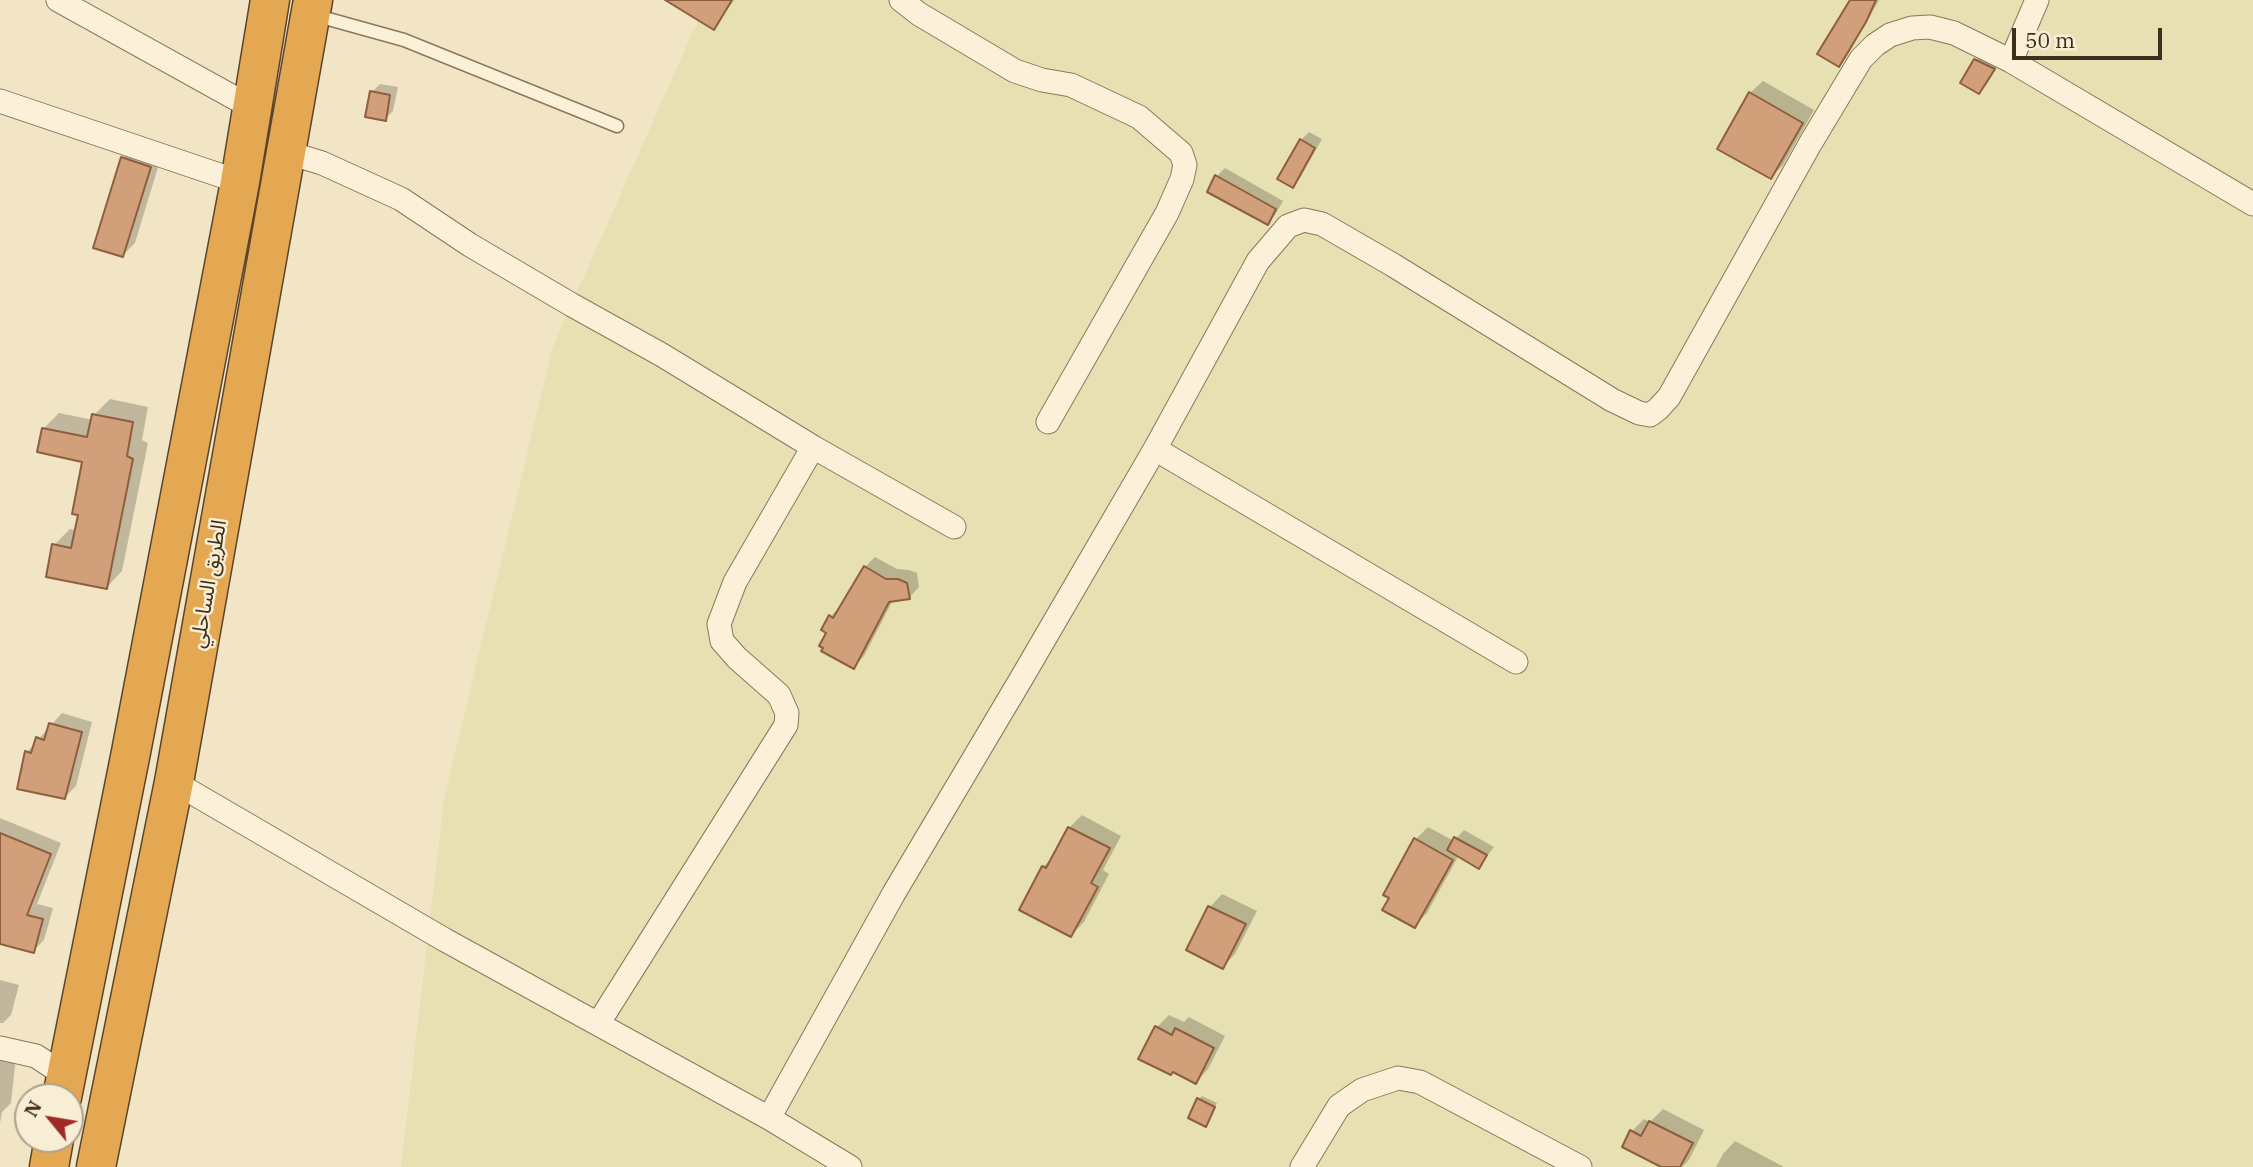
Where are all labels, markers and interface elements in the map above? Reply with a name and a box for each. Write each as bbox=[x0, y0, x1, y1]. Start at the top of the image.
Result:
scale bar bbox=[2015, 14, 2166, 58]
text: 50 m bbox=[2025, 26, 2075, 54]
street label: الطريق الساحلي bbox=[185, 518, 233, 650]
north arrow bbox=[14, 1083, 84, 1153]
text: N bbox=[18, 1096, 47, 1121]

